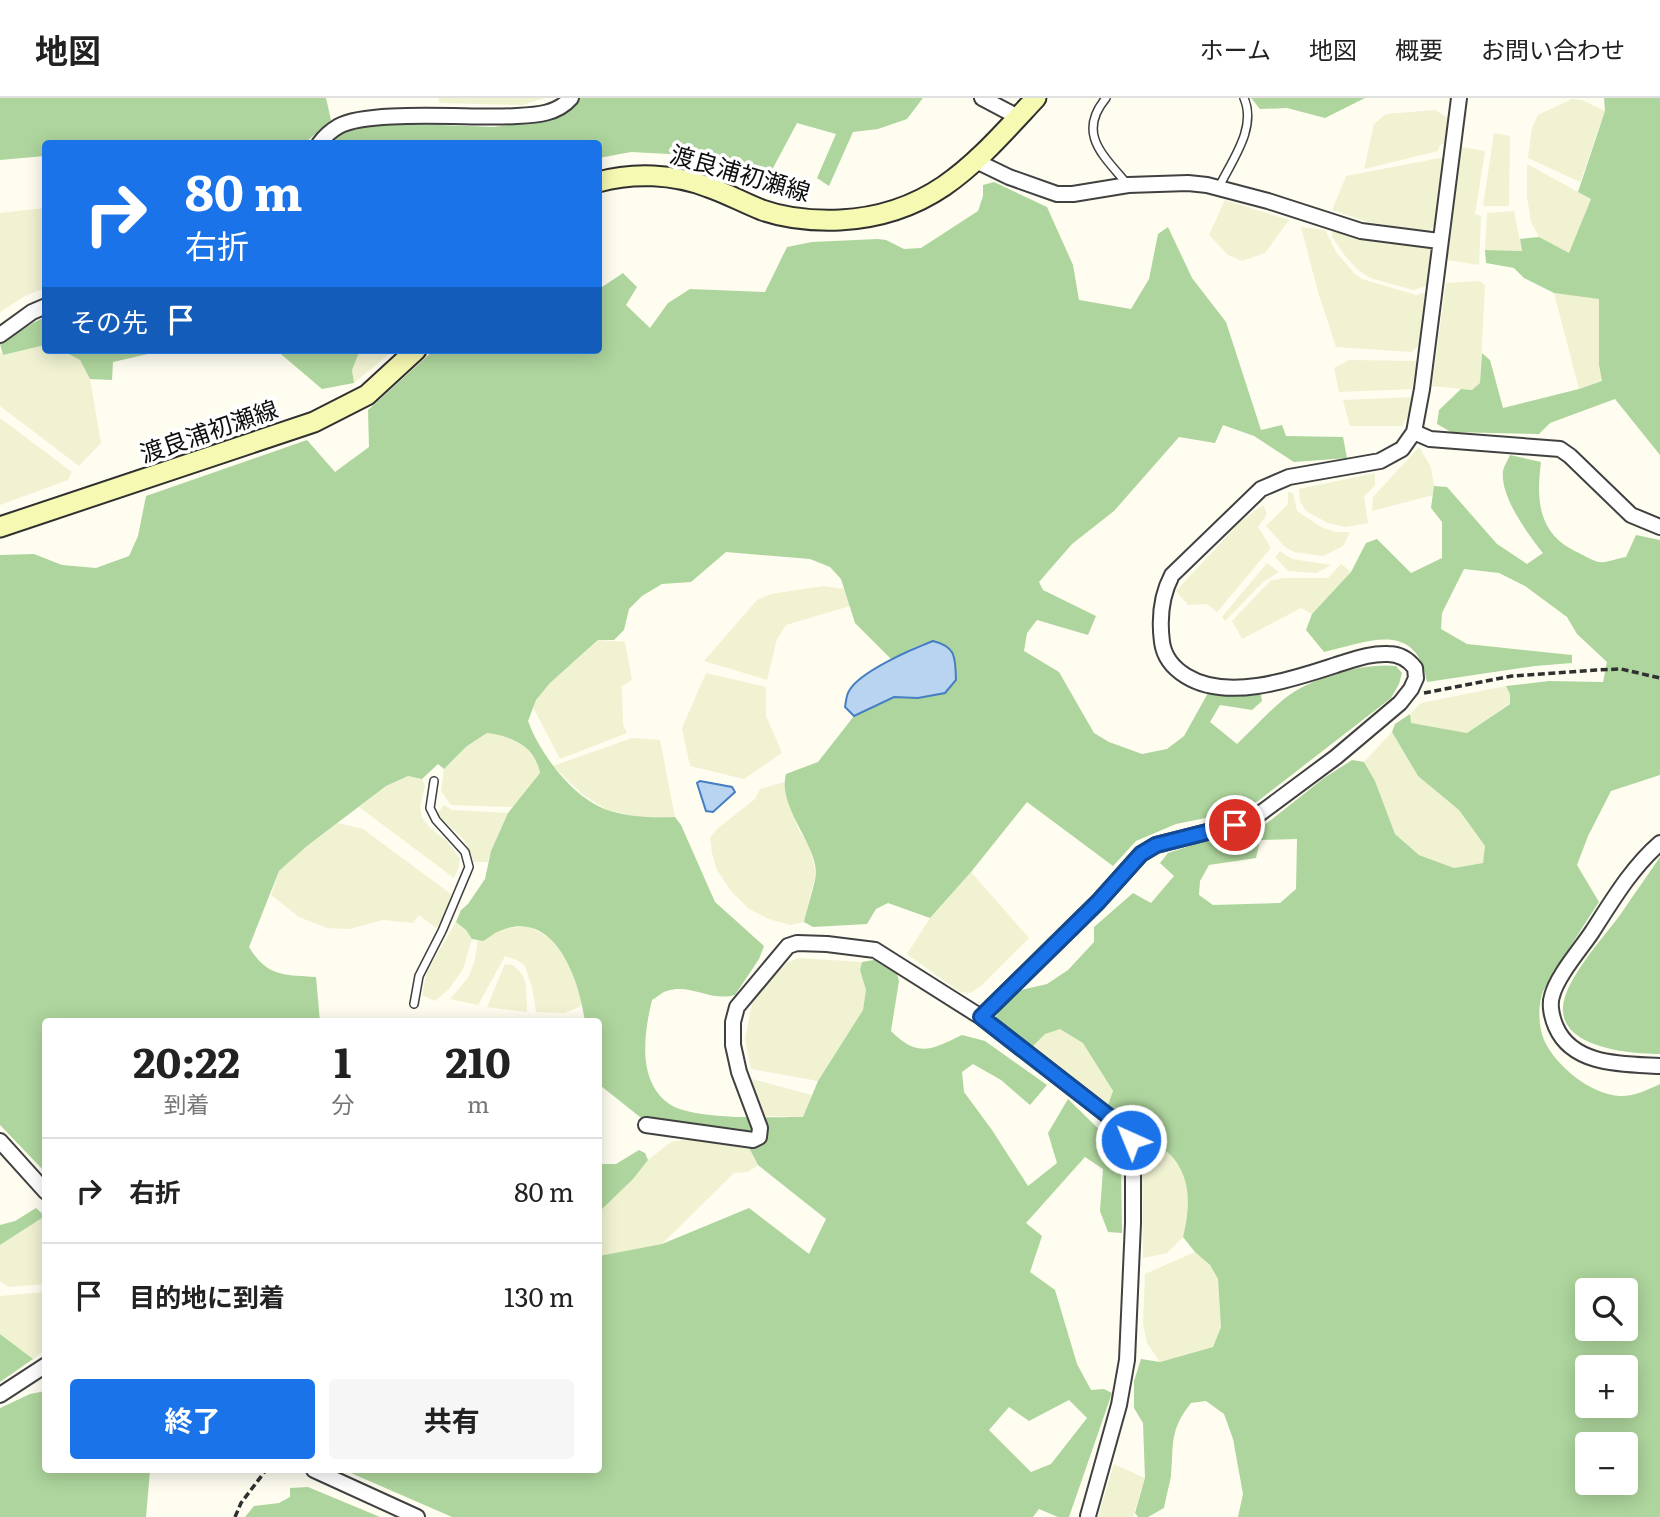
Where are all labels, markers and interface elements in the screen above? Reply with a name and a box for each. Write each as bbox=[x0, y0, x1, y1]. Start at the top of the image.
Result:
text: 地図 bbox=[35, 24, 101, 73]
text: ホーム bbox=[1200, 31, 1271, 66]
text: 地図 bbox=[1309, 31, 1357, 66]
text: 概要 bbox=[1395, 31, 1443, 66]
text: お問い合わせ bbox=[1481, 31, 1625, 66]
street label: 渡良浦初瀬線 bbox=[667, 135, 815, 208]
text: 80 m bbox=[185, 153, 303, 226]
icon: right bbox=[70, 168, 161, 259]
text: 右折 bbox=[185, 220, 249, 268]
text: その先 bbox=[70, 301, 148, 340]
icon: arrive bbox=[162, 301, 200, 339]
street label: 渡良浦初瀬線 bbox=[134, 390, 282, 470]
pin bbox=[1205, 795, 1265, 855]
icon: arrive bbox=[1216, 806, 1254, 844]
text: 20:22 bbox=[133, 1029, 240, 1091]
text: 1 bbox=[334, 1029, 351, 1091]
text: 210 bbox=[445, 1029, 511, 1091]
text: 到着 bbox=[164, 1086, 210, 1120]
text: 分 bbox=[331, 1086, 354, 1120]
text: m bbox=[467, 1086, 489, 1120]
position arrow bbox=[1094, 1103, 1168, 1177]
text: 右折 bbox=[129, 1171, 181, 1210]
text: 80 m bbox=[514, 1171, 574, 1210]
icon: right bbox=[70, 1172, 108, 1210]
text: 目的地に到着 bbox=[129, 1276, 285, 1315]
text: 130 m bbox=[504, 1276, 574, 1315]
icon: arrive bbox=[70, 1277, 108, 1315]
map controls bbox=[1575, 1278, 1638, 1495]
button: search bbox=[1575, 1278, 1638, 1341]
button: + bbox=[1575, 1355, 1638, 1418]
button: 終了 bbox=[70, 1379, 315, 1459]
button: 共有 bbox=[329, 1379, 574, 1459]
button: − bbox=[1575, 1432, 1638, 1495]

